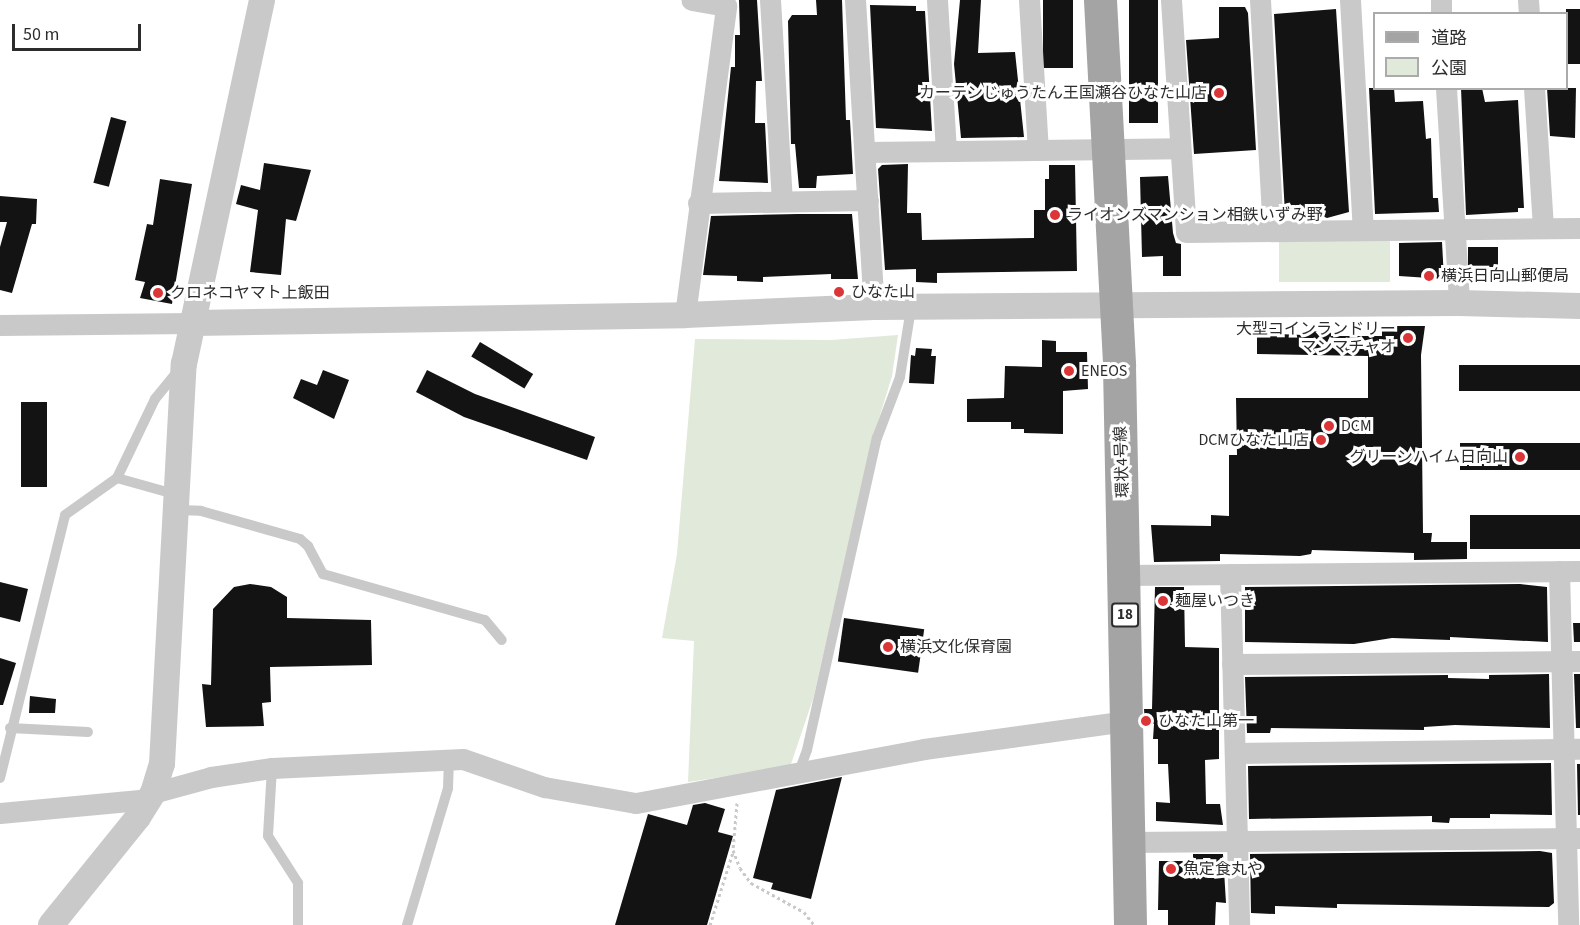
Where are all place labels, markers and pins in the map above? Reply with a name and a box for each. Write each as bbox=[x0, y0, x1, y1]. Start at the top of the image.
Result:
place label: カーテンじゅうたん王国瀬谷ひなた山店 bbox=[919, 83, 1207, 103]
marker: カーテンじゅうたん王国瀬谷ひなた山店 bbox=[1212, 86, 1226, 100]
place label: ライオンズマンション相鉄いずみ野 bbox=[1067, 205, 1323, 225]
marker: ライオンズマンション相鉄いずみ野 bbox=[1048, 208, 1062, 222]
place label: 横浜日向山郵便局 bbox=[1441, 266, 1569, 286]
marker: 横浜日向山郵便局 bbox=[1422, 269, 1436, 283]
place label: ひなた山 bbox=[851, 282, 915, 302]
place label: クロネコヤマト上飯田 bbox=[170, 283, 330, 303]
marker: ひなた山 bbox=[832, 285, 846, 299]
marker: クロネコヤマト上飯田 bbox=[151, 286, 165, 300]
place label: 大型コインランドリー マンマチャオ bbox=[1236, 319, 1396, 357]
marker: 大型コインランドリー マンマチャオ bbox=[1401, 331, 1415, 345]
place label: ENEOS bbox=[1081, 361, 1127, 381]
marker: ENEOS bbox=[1062, 364, 1076, 378]
place label: DCM bbox=[1341, 416, 1372, 436]
marker: DCM bbox=[1322, 419, 1336, 433]
place label: DCMひなた山店 bbox=[1198, 430, 1309, 450]
marker: DCMひなた山店 bbox=[1314, 433, 1328, 447]
place label: グリーンハイム日向山 bbox=[1348, 447, 1508, 467]
marker: グリーンハイム日向山 bbox=[1513, 450, 1527, 464]
place label: 麺屋いつき bbox=[1175, 591, 1255, 611]
marker: 麺屋いつき bbox=[1156, 594, 1170, 608]
place label: 横浜文化保育園 bbox=[900, 637, 1012, 657]
marker: 横浜文化保育園 bbox=[881, 640, 895, 654]
place label: ひなた山第一 bbox=[1158, 711, 1254, 731]
marker: ひなた山第一 bbox=[1139, 714, 1153, 728]
place label: 魚定食丸や bbox=[1183, 859, 1263, 879]
marker: 魚定食丸や bbox=[1164, 862, 1178, 876]

